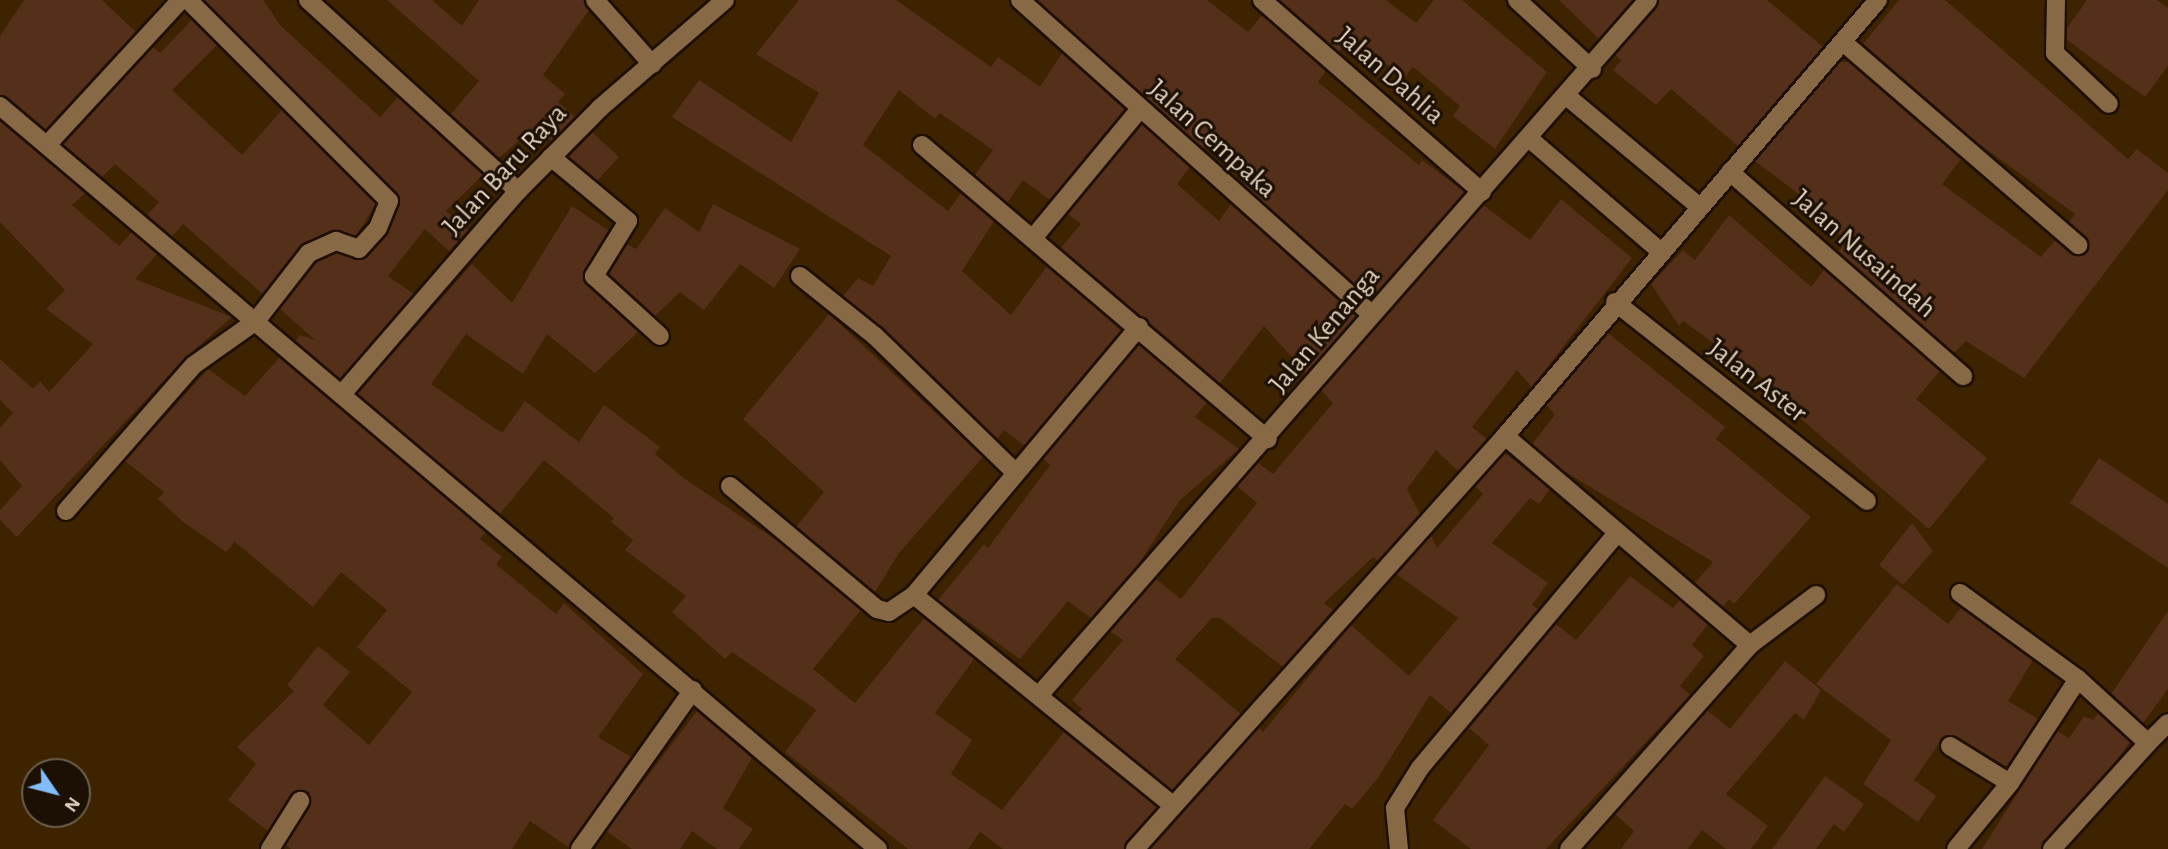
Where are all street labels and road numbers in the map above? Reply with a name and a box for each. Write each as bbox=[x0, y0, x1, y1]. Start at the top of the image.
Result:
street label: Jalan Dahlia bbox=[1329, 20, 1451, 132]
street label: Jalan Cempaka bbox=[1141, 73, 1283, 205]
street label: Jalan Baru Raya bbox=[436, 97, 574, 243]
street label: Jalan Nusaindah bbox=[1785, 182, 1943, 326]
street label: Jalan Kenanga bbox=[1262, 260, 1388, 400]
street label: Jalan Aster bbox=[1701, 332, 1813, 430]

